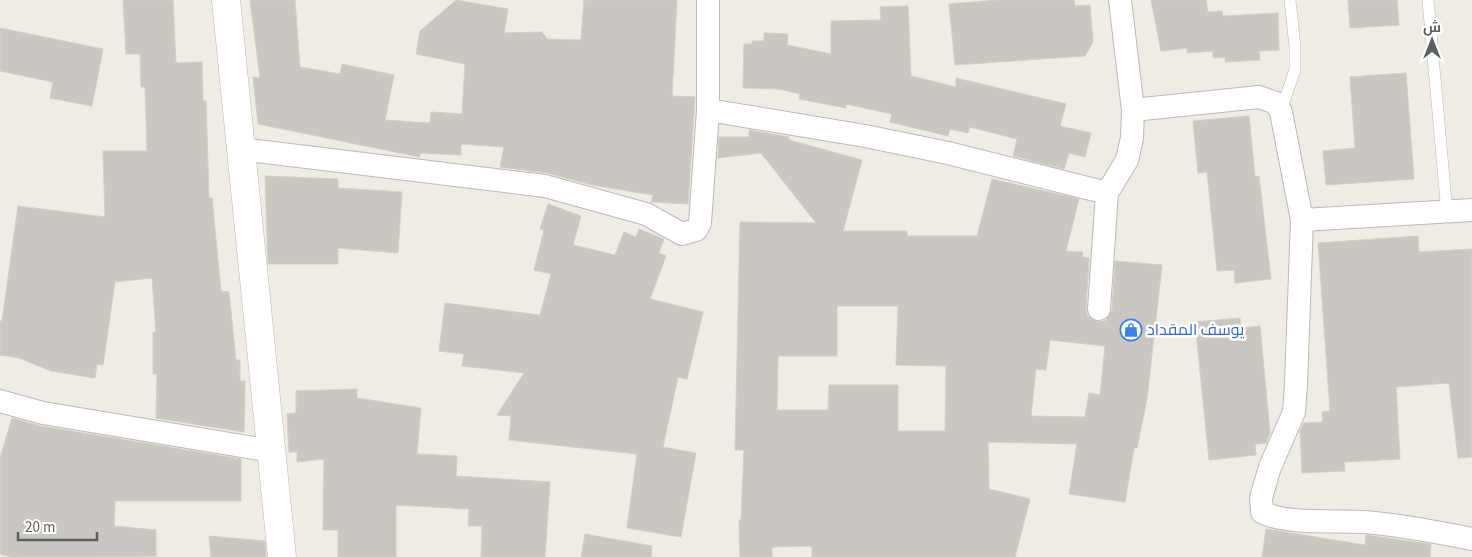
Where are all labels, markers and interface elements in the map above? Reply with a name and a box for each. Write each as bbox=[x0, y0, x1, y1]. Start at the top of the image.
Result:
north arrow bbox=[1407, 15, 1457, 65]
text: ش bbox=[1423, 18, 1441, 38]
shop icon: يوسف المقداد bbox=[1119, 318, 1143, 342]
place label: يوسف المقداد bbox=[1147, 319, 1245, 341]
scale bar bbox=[18, 510, 96, 542]
text: 20 m bbox=[25, 517, 55, 538]

